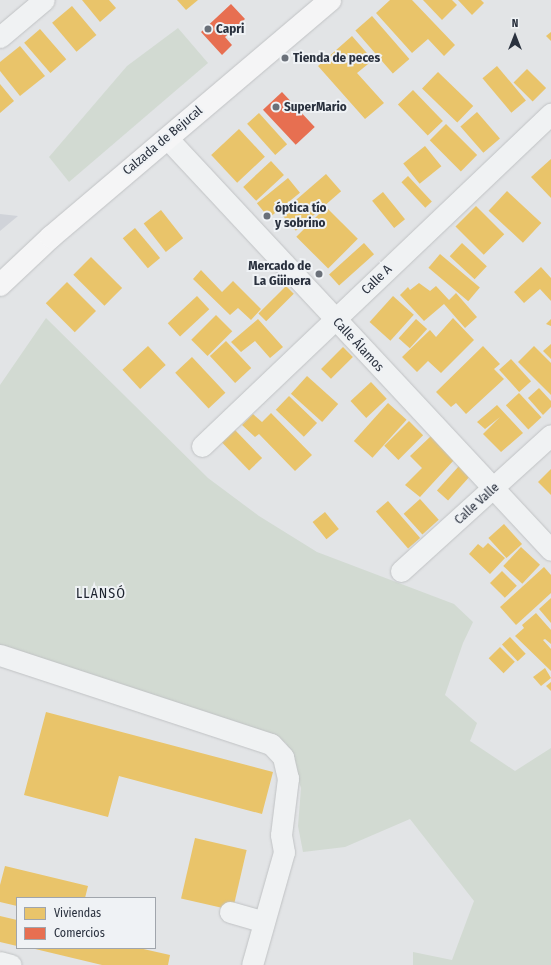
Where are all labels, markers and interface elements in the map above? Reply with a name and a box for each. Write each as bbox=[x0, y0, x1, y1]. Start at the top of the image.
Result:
north arrow bbox=[495, 16, 535, 56]
text: N bbox=[512, 17, 518, 30]
place label: Capri bbox=[216, 21, 244, 37]
marker: Capri bbox=[203, 24, 213, 34]
place label: Tienda de peces bbox=[293, 50, 380, 66]
marker: Tienda de peces bbox=[280, 53, 290, 63]
place label: SuperMario bbox=[284, 99, 347, 115]
marker: SuperMario bbox=[271, 102, 281, 112]
street label: Calzada de Bejucal bbox=[120, 103, 206, 179]
place label: óptica tío y sobrino bbox=[275, 201, 327, 232]
marker: óptica tío y sobrino bbox=[262, 211, 272, 221]
place label: Mercado de La Güinera bbox=[248, 259, 311, 290]
street label: Calle A bbox=[359, 262, 395, 298]
marker: Mercado de La Güinera bbox=[314, 269, 324, 279]
street label: Calle Álamos bbox=[329, 315, 387, 375]
street label: Calle Valle bbox=[452, 480, 502, 528]
district label: LLANSÓ bbox=[76, 586, 126, 602]
legend bbox=[16, 897, 156, 949]
text: Viviendas bbox=[54, 906, 101, 920]
text: Comercios bbox=[54, 926, 105, 940]

